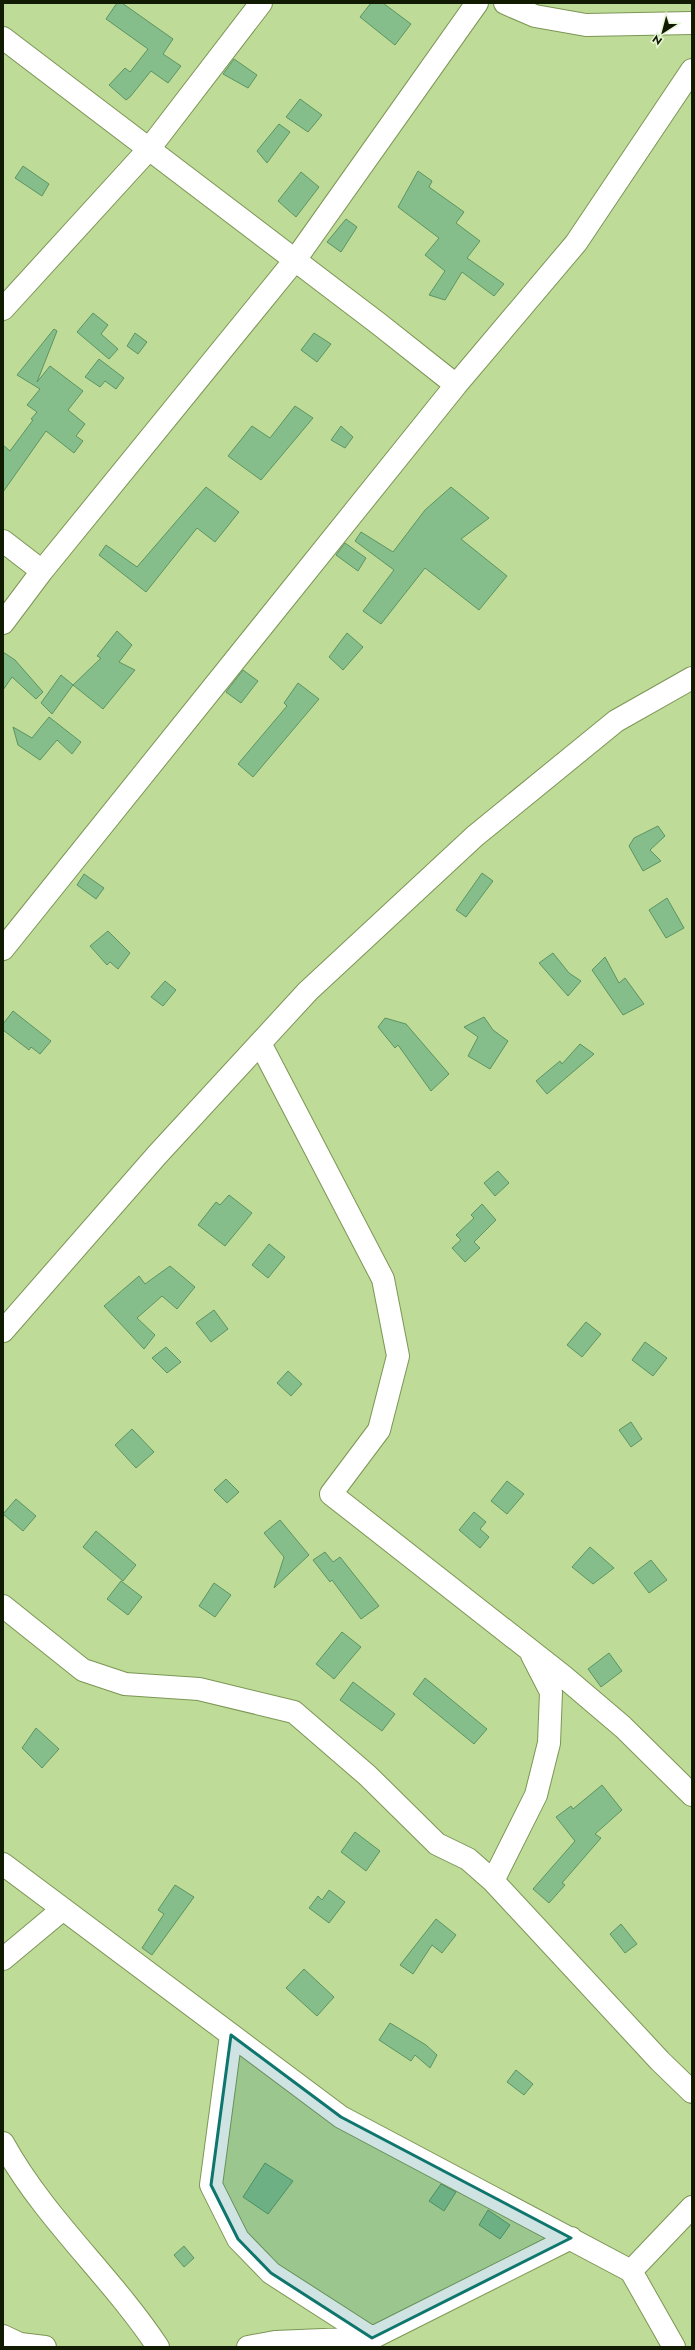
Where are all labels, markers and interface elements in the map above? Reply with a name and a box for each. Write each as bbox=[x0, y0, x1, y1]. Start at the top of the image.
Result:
north arrow bbox=[643, 12, 683, 52]
text: N bbox=[649, 31, 665, 49]

